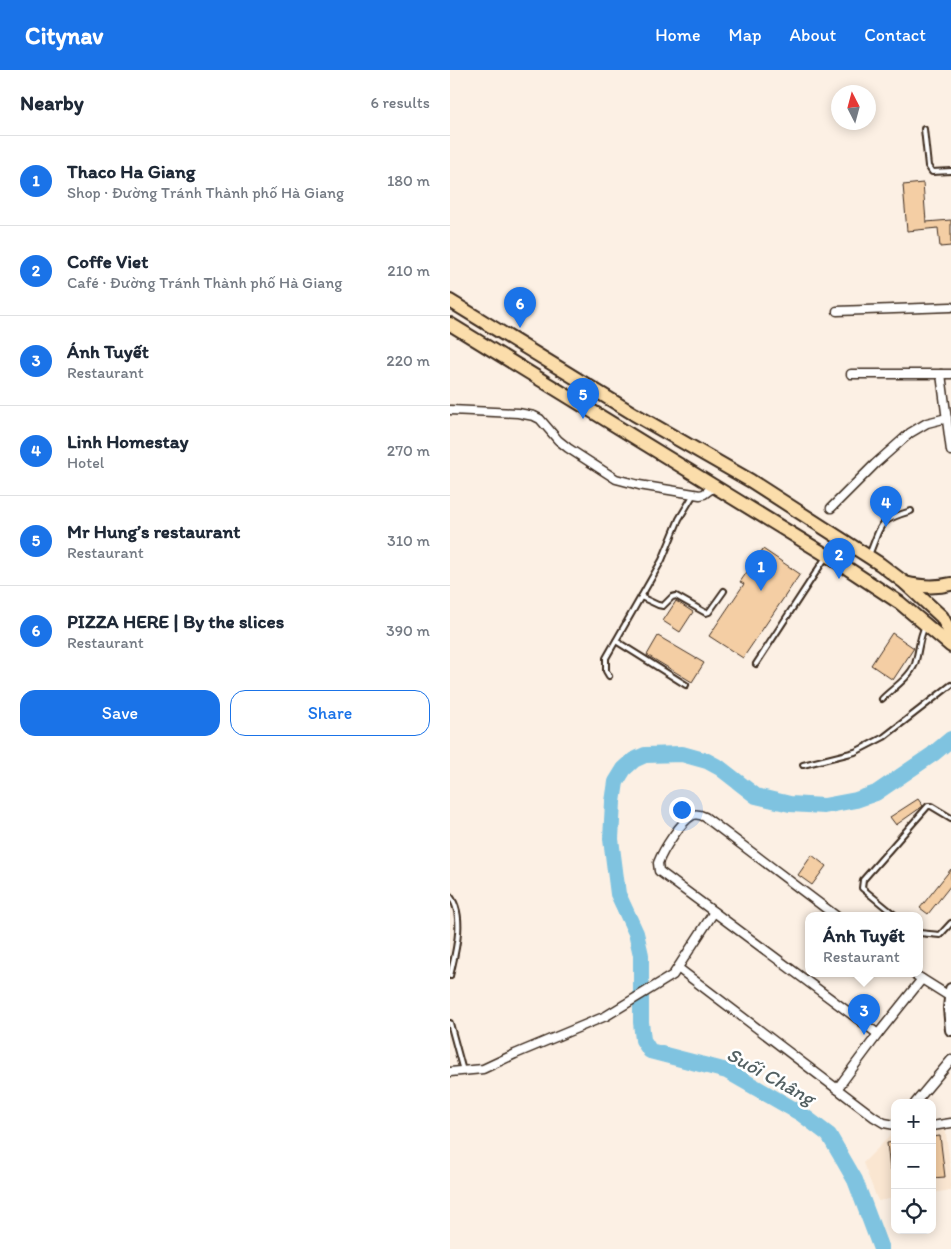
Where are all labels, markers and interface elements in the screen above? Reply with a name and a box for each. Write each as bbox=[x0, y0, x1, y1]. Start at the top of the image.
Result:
text: Citynav bbox=[25, 21, 103, 50]
text: Home bbox=[655, 24, 701, 46]
text: Map bbox=[729, 24, 762, 46]
text: About bbox=[790, 24, 836, 46]
text: Contact bbox=[864, 24, 926, 46]
north arrow bbox=[831, 85, 876, 130]
text: Nearby bbox=[20, 90, 84, 115]
text: 6 results bbox=[370, 93, 430, 112]
text: Thaco Ha Giang bbox=[67, 160, 195, 183]
text: 1 bbox=[32, 171, 40, 190]
text: 180 m bbox=[387, 171, 430, 190]
text: Shop · Đường Tránh Thành phố Hà Giang bbox=[67, 183, 344, 202]
text: Coffe Viet bbox=[67, 250, 148, 273]
text: 2 bbox=[32, 261, 40, 280]
text: 210 m bbox=[387, 261, 430, 280]
text: Café · Đường Tránh Thành phố Hà Giang bbox=[67, 273, 342, 292]
pin: 6 bbox=[504, 287, 536, 328]
text: Ánh Tuyết bbox=[67, 340, 149, 363]
text: 3 bbox=[32, 351, 40, 370]
text: 220 m bbox=[386, 351, 430, 370]
text: Restaurant bbox=[67, 363, 144, 382]
pin: 5 bbox=[567, 378, 599, 419]
text: Linh Homestay bbox=[67, 430, 189, 453]
text: 4 bbox=[31, 441, 41, 460]
text: 270 m bbox=[387, 441, 430, 460]
text: Hotel bbox=[67, 453, 104, 472]
pin: 4 bbox=[870, 486, 902, 527]
text: Mr Hung’s restaurant bbox=[67, 520, 241, 543]
text: 5 bbox=[32, 531, 40, 550]
text: 310 m bbox=[387, 531, 430, 550]
pin: 2 bbox=[823, 538, 855, 579]
text: Restaurant bbox=[67, 543, 144, 562]
pin: 1 bbox=[745, 550, 777, 591]
text: PIZZA HERE | By the slices bbox=[67, 610, 284, 633]
text: 6 bbox=[32, 621, 40, 640]
text: 390 m bbox=[386, 621, 430, 640]
text: Restaurant bbox=[67, 633, 144, 652]
button: Save bbox=[20, 690, 220, 736]
button: Share bbox=[230, 690, 430, 736]
your location bbox=[669, 797, 695, 823]
popup bbox=[805, 912, 923, 977]
text: Ánh Tuyết bbox=[823, 924, 905, 947]
text: Restaurant bbox=[823, 947, 900, 966]
pin: 3 bbox=[848, 994, 880, 1035]
water label: Suối Châng bbox=[723, 1042, 822, 1111]
map controls bbox=[891, 1099, 936, 1234]
button: + bbox=[891, 1099, 936, 1144]
button: − bbox=[891, 1144, 936, 1189]
button: locate bbox=[891, 1189, 936, 1234]

